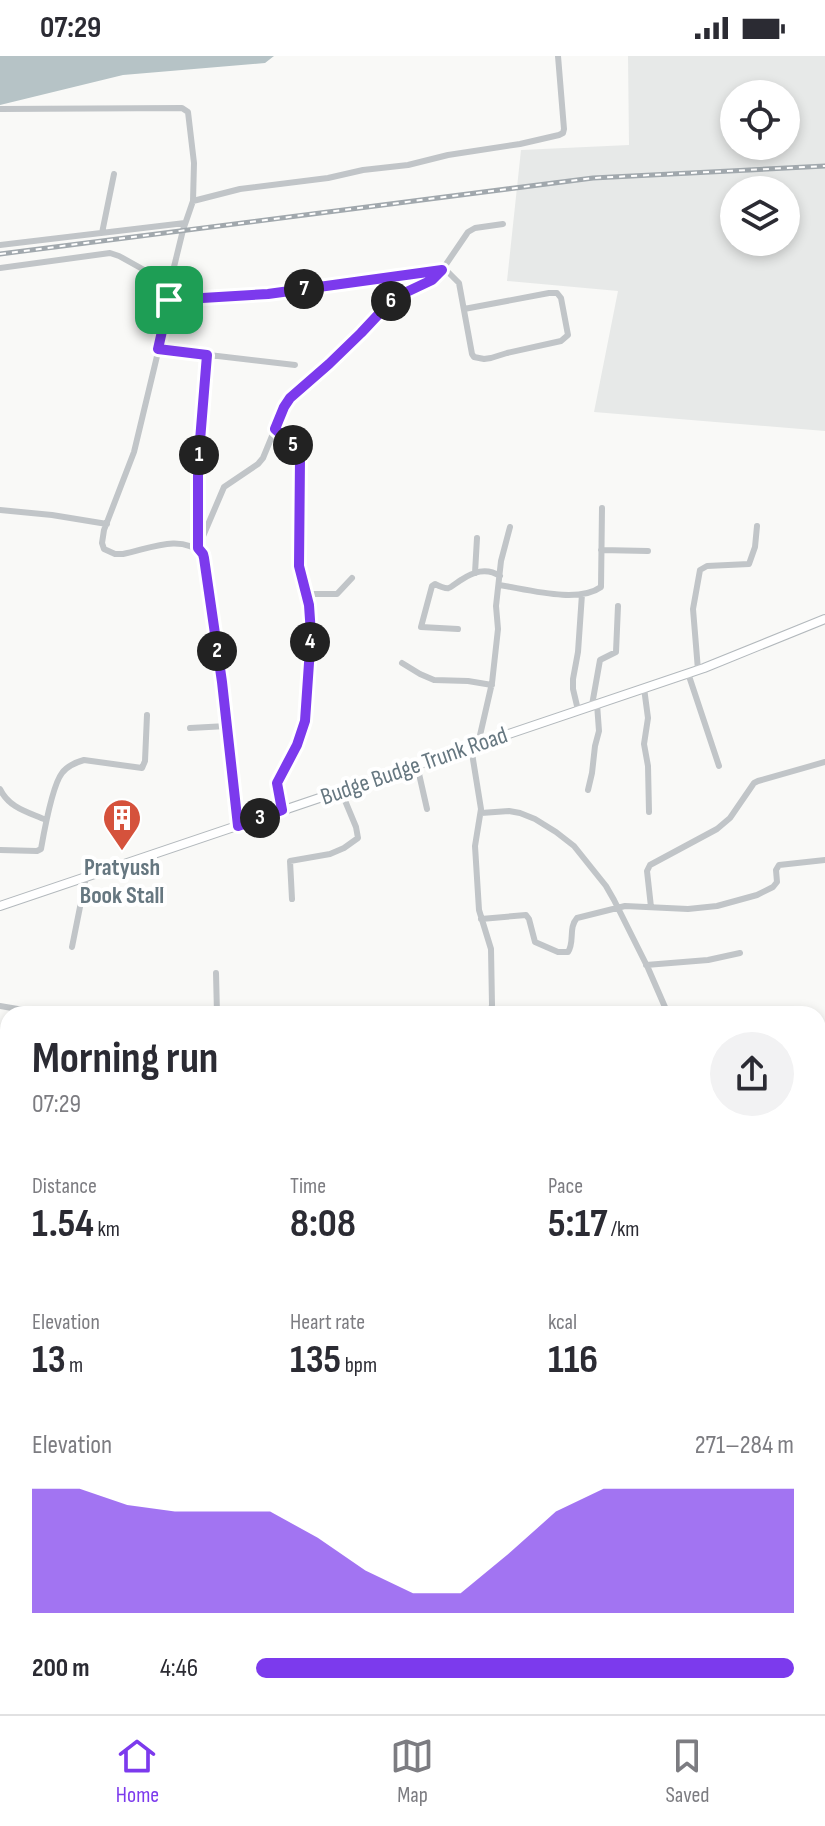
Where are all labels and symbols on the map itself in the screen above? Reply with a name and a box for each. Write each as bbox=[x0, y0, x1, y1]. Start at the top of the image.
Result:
pin bbox=[135, 266, 203, 334]
pin: 7 bbox=[284, 269, 324, 309]
pin: 6 bbox=[371, 281, 411, 321]
pin: 5 bbox=[273, 425, 313, 465]
pin: 1 bbox=[179, 435, 219, 475]
pin: 4 bbox=[290, 622, 330, 662]
pin: 2 bbox=[197, 631, 237, 671]
street label: Budge Budge Trunk Road bbox=[317, 720, 511, 812]
building icon: Pratyush Book Stall bbox=[101, 797, 143, 852]
pin: 3 bbox=[240, 798, 280, 838]
place label: Pratyush Book Stall bbox=[80, 853, 164, 910]

